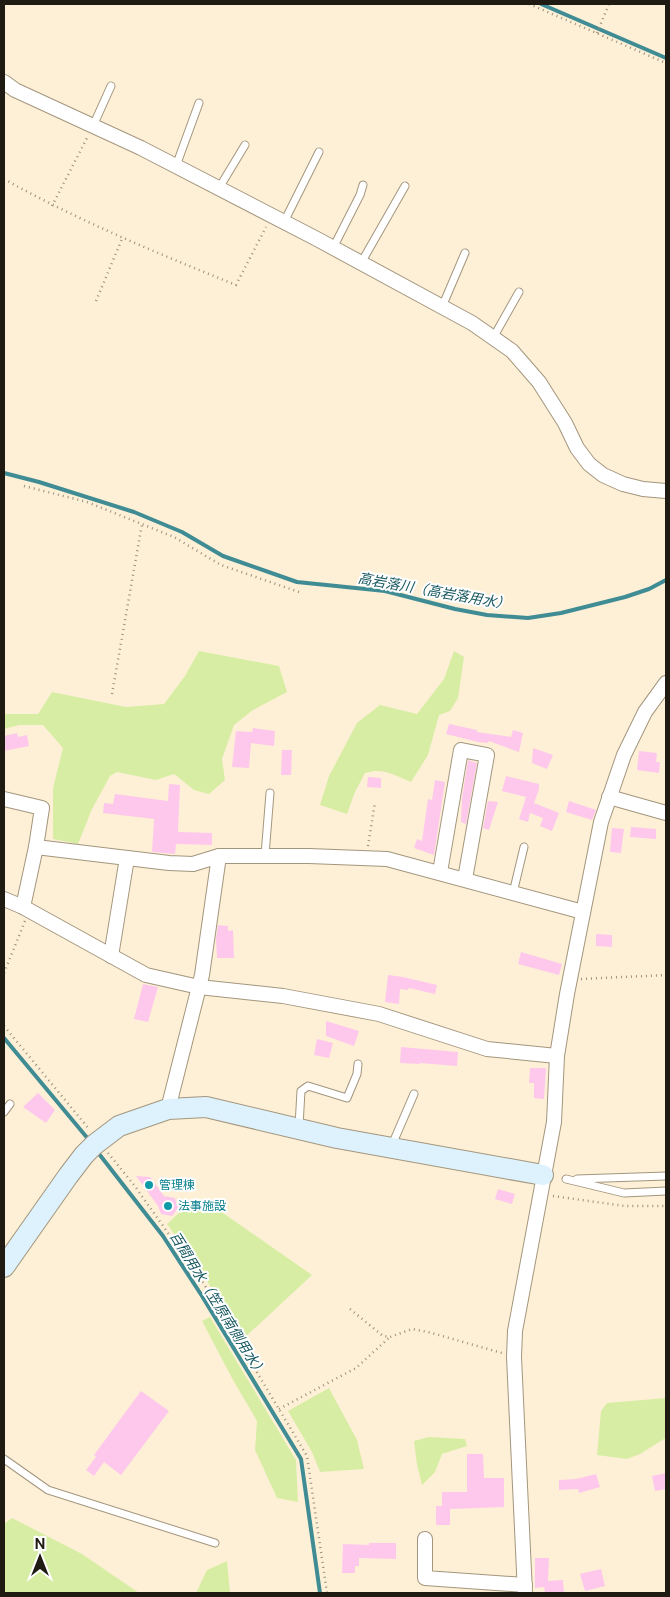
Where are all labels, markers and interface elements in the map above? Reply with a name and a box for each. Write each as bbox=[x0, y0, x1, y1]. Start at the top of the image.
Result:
water label: 高岩落川（高岩落用水） bbox=[357, 570, 511, 612]
place label: 管理棟 bbox=[159, 1178, 195, 1192]
marker: 管理棟 bbox=[143, 1179, 155, 1191]
place label: 法事施設 bbox=[178, 1199, 226, 1213]
marker: 法事施設 bbox=[162, 1200, 174, 1212]
water label: 百間用水（笠原南側用水） bbox=[167, 1229, 269, 1379]
north arrow bbox=[15, 1532, 65, 1582]
text: N bbox=[35, 1536, 45, 1552]

